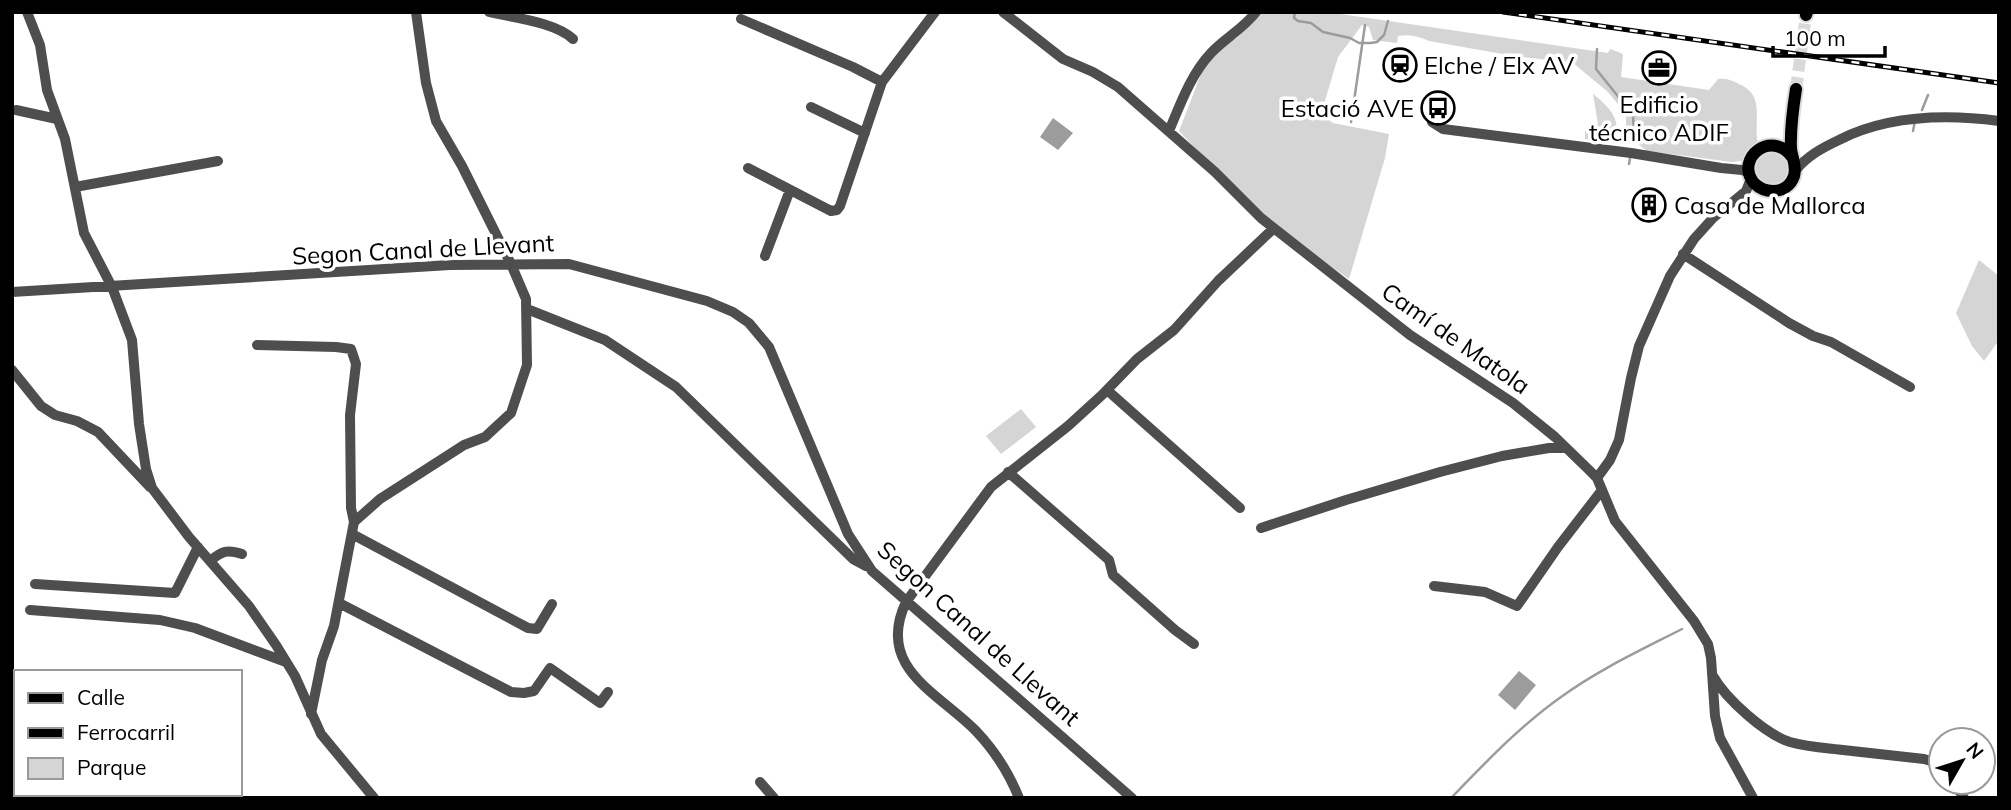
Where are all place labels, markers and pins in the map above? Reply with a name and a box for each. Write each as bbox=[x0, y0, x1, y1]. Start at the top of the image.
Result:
station icon: Elche / Elx AV bbox=[1381, 46, 1419, 84]
office icon: Edificio técnico ADIF bbox=[1640, 49, 1678, 87]
place label: Elche / Elx AV bbox=[1424, 50, 1574, 80]
bus stop icon: Estació AVE bbox=[1419, 89, 1457, 127]
place label: Edificio técnico ADIF bbox=[1589, 89, 1729, 147]
place label: Estació AVE bbox=[1281, 93, 1414, 123]
building icon: Casa de Mallorca bbox=[1630, 186, 1668, 224]
place label: Casa de Mallorca bbox=[1674, 190, 1866, 220]

